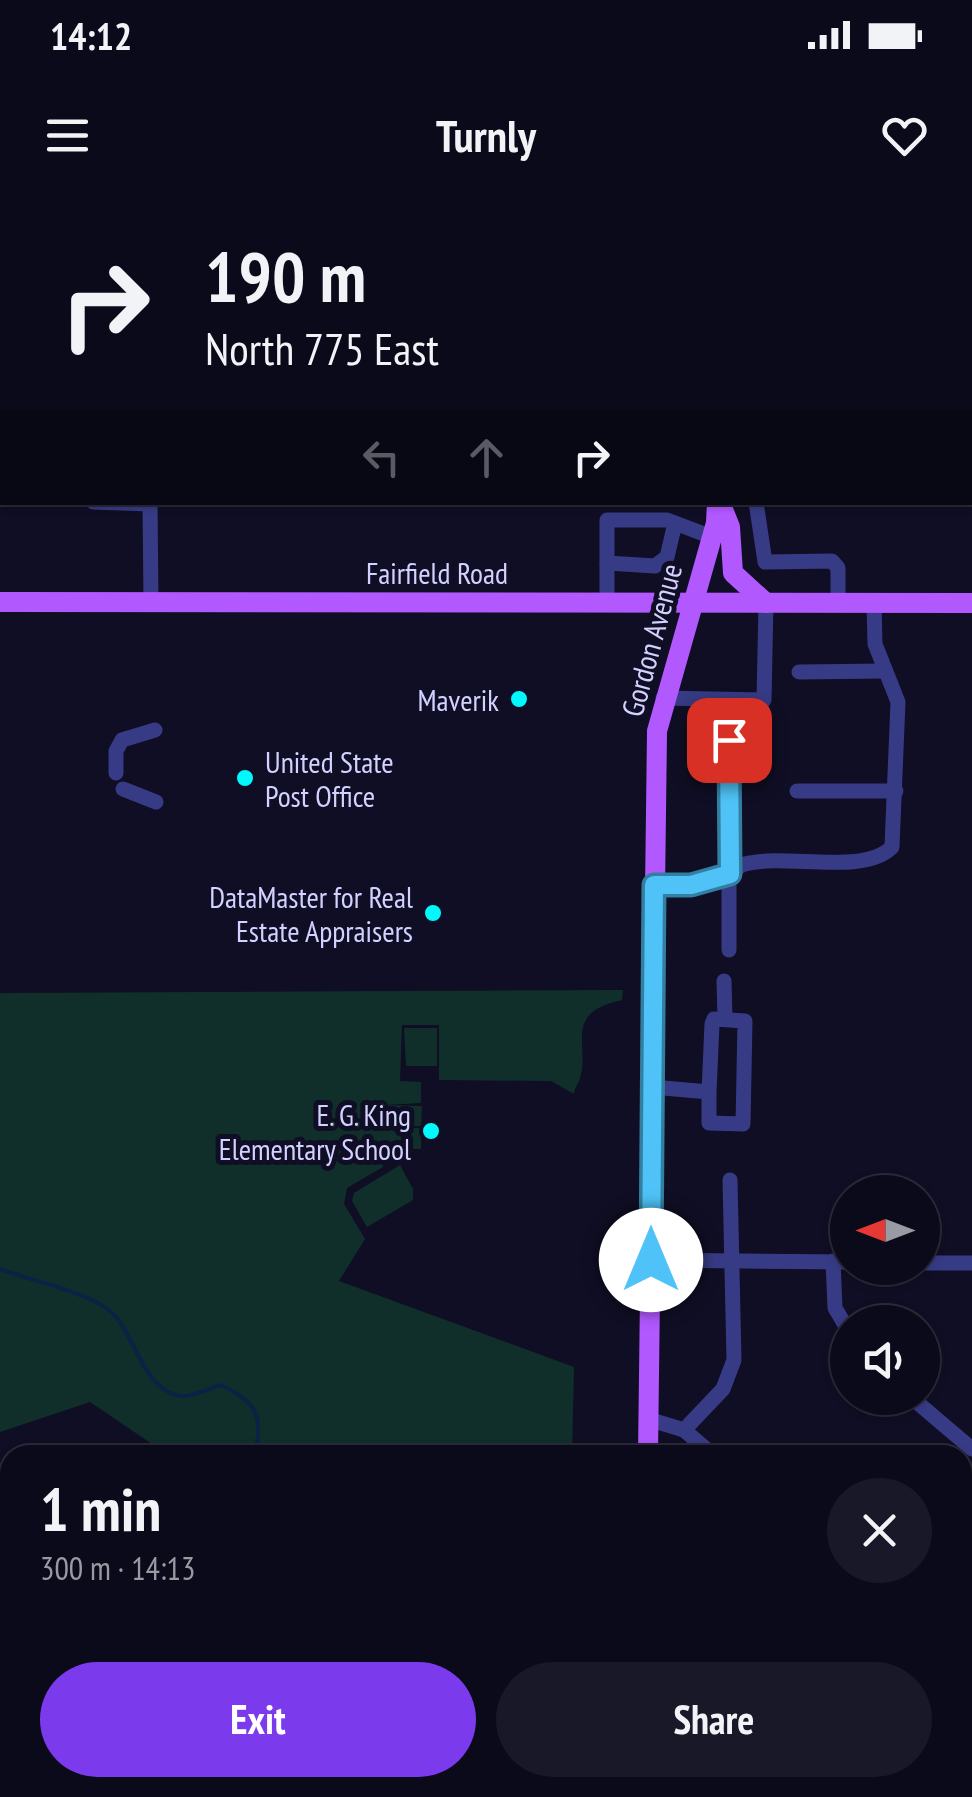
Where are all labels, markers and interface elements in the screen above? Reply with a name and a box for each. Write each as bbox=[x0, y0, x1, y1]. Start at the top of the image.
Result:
text: 14:12 bbox=[50, 11, 132, 60]
text: Turnly bbox=[436, 106, 536, 164]
icon: menu bbox=[40, 108, 95, 163]
icon: heart bbox=[877, 108, 932, 163]
text: 190 m bbox=[205, 231, 366, 321]
icon: right bbox=[40, 240, 170, 370]
text: North 775 East bbox=[205, 319, 439, 377]
icon: left bbox=[354, 430, 409, 485]
icon: ahead bbox=[459, 430, 514, 485]
icon: right bbox=[564, 430, 619, 485]
street label: Fairfield Road bbox=[366, 553, 508, 592]
street label: Gordon Avenue bbox=[612, 559, 690, 721]
place label: Maverik bbox=[417, 680, 499, 719]
marker: Maverik bbox=[508, 688, 530, 710]
pin bbox=[687, 698, 772, 783]
icon: arrive bbox=[702, 713, 757, 768]
place label: United State Post Office bbox=[265, 742, 394, 815]
marker: United State Post Office bbox=[234, 767, 256, 789]
place label: DataMaster for Real Estate Appraisers bbox=[209, 877, 413, 950]
marker: DataMaster for Real Estate Appraisers bbox=[422, 902, 444, 924]
place label: E. G. King Elementary School bbox=[219, 1095, 411, 1168]
marker: E. G. King Elementary School bbox=[420, 1120, 442, 1142]
north arrow bbox=[830, 1175, 940, 1285]
map controls bbox=[830, 1175, 940, 1415]
position arrow bbox=[599, 1208, 703, 1312]
button: sound bbox=[830, 1305, 940, 1415]
text: 1 min bbox=[40, 1470, 161, 1548]
button: close bbox=[827, 1478, 932, 1583]
text: 300 m · 14:13 bbox=[40, 1547, 195, 1589]
button: Exit bbox=[40, 1662, 476, 1777]
button: Share bbox=[496, 1662, 932, 1777]

